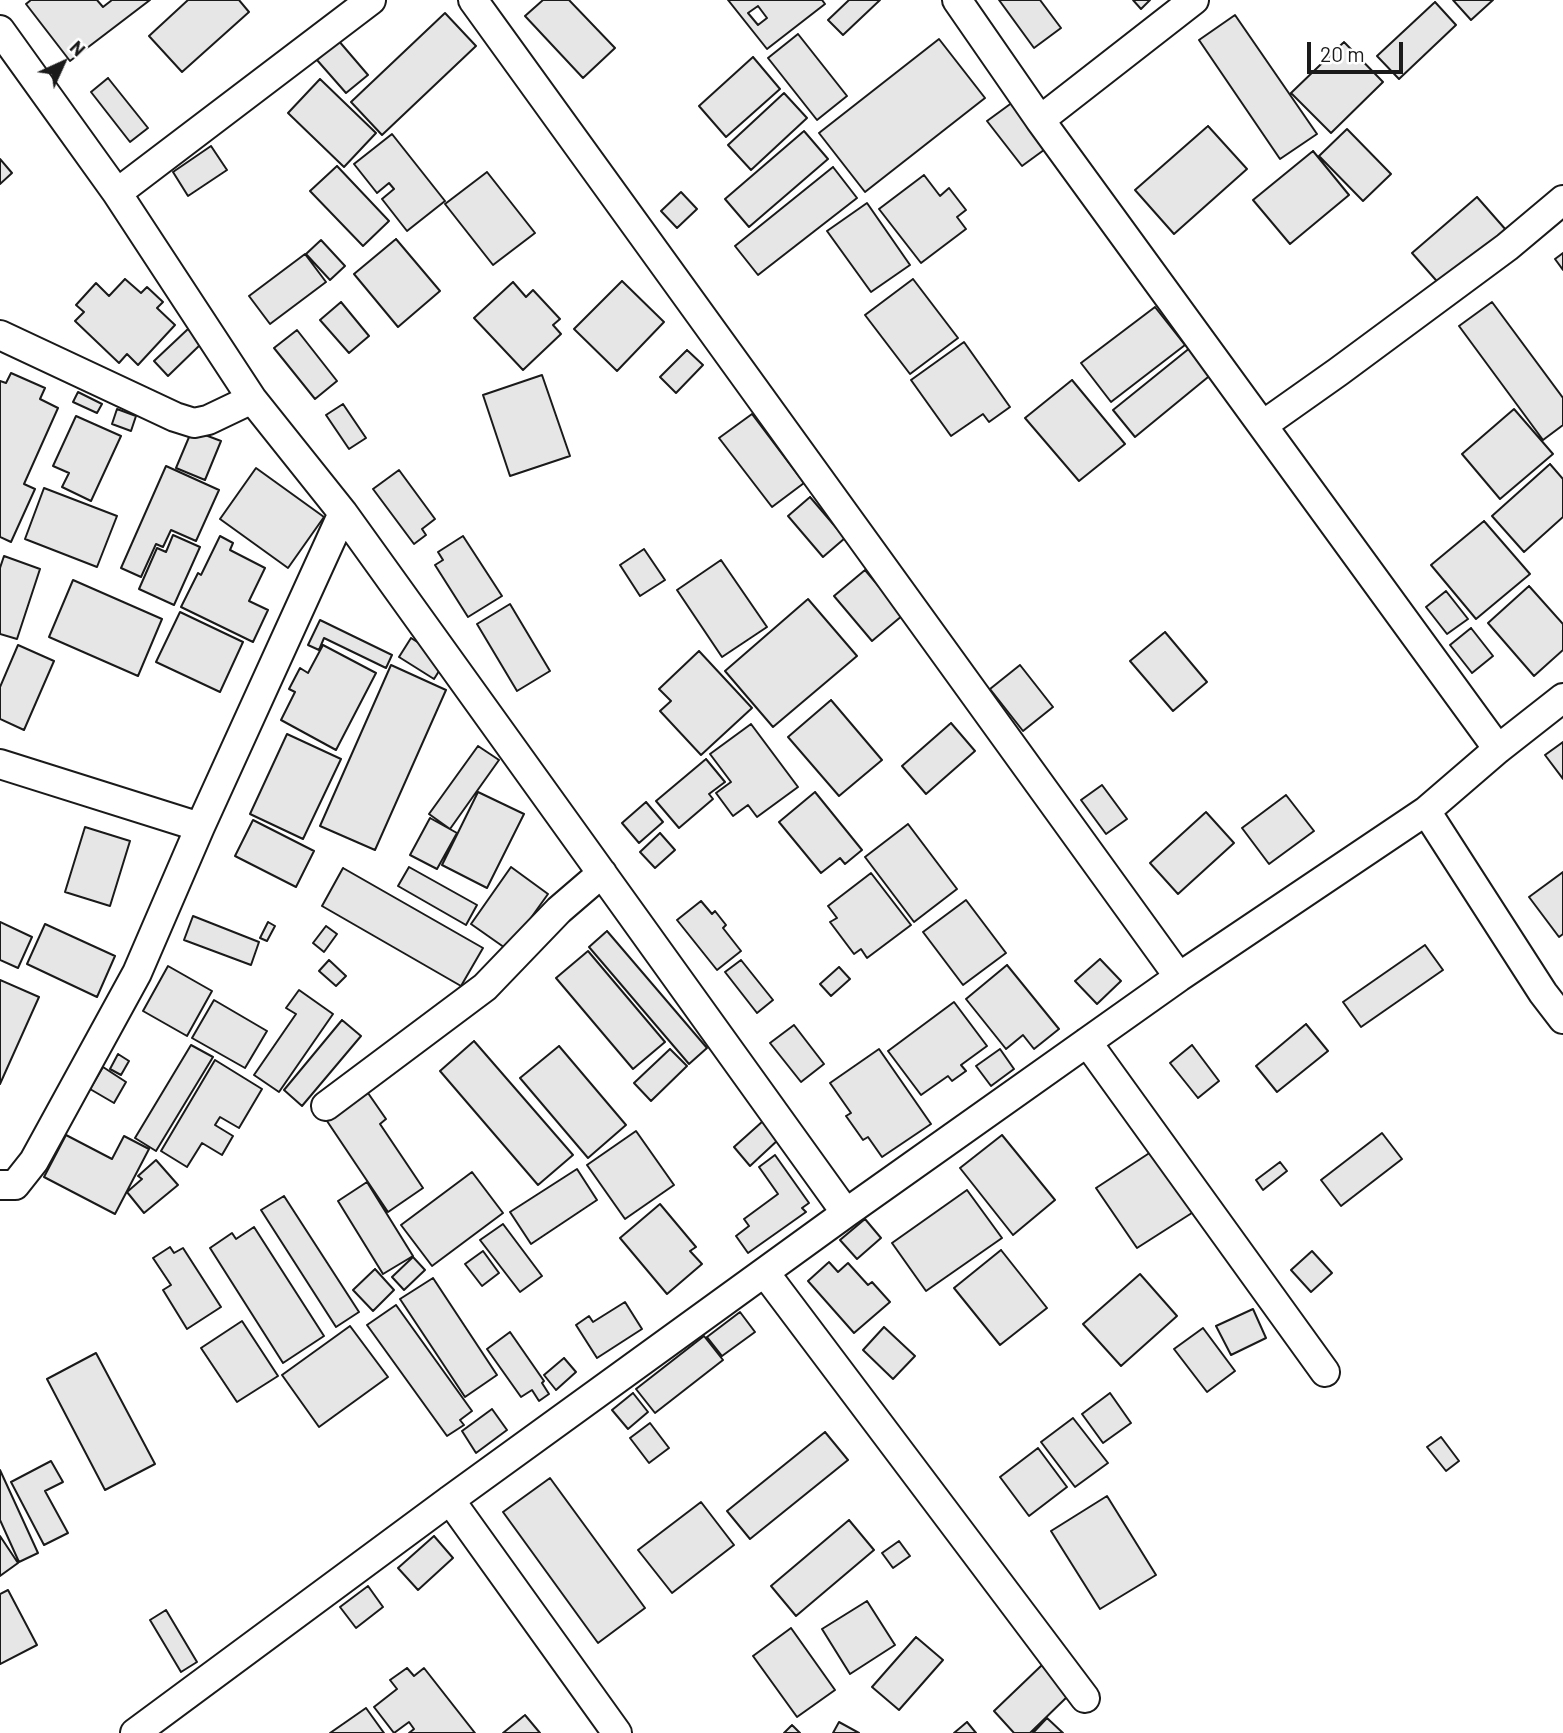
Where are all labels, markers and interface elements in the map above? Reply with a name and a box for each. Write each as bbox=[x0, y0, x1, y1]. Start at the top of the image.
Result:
north arrow bbox=[28, 28, 98, 98]
scale bar bbox=[1311, 28, 1407, 72]
text: N bbox=[66, 35, 91, 60]
text: 20 m bbox=[1320, 41, 1365, 66]

